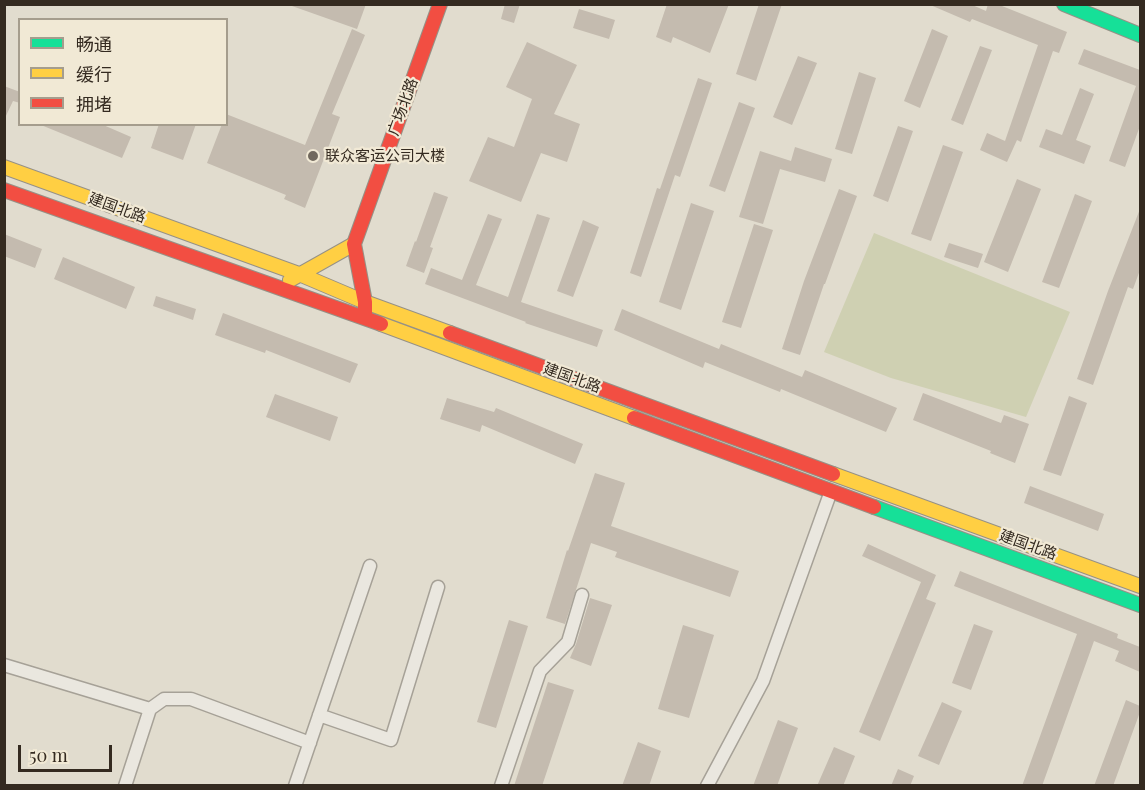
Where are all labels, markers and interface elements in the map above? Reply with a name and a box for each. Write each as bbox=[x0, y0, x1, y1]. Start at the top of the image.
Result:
legend bbox=[18, 18, 228, 126]
text: 畅通 bbox=[76, 32, 112, 56]
text: 缓行 bbox=[76, 62, 112, 86]
street label: 广场北路 bbox=[384, 76, 422, 138]
text: 拥堵 bbox=[76, 92, 112, 116]
place label: 联众客运公司大楼 bbox=[325, 147, 445, 165]
marker: 联众客运公司大楼 bbox=[306, 149, 320, 163]
street label: 建国北路 bbox=[86, 189, 148, 227]
street label: 建国北路 bbox=[541, 359, 603, 397]
street label: 建国北路 bbox=[997, 526, 1059, 564]
scale bar bbox=[21, 733, 116, 771]
text: 50 m bbox=[29, 743, 68, 767]

